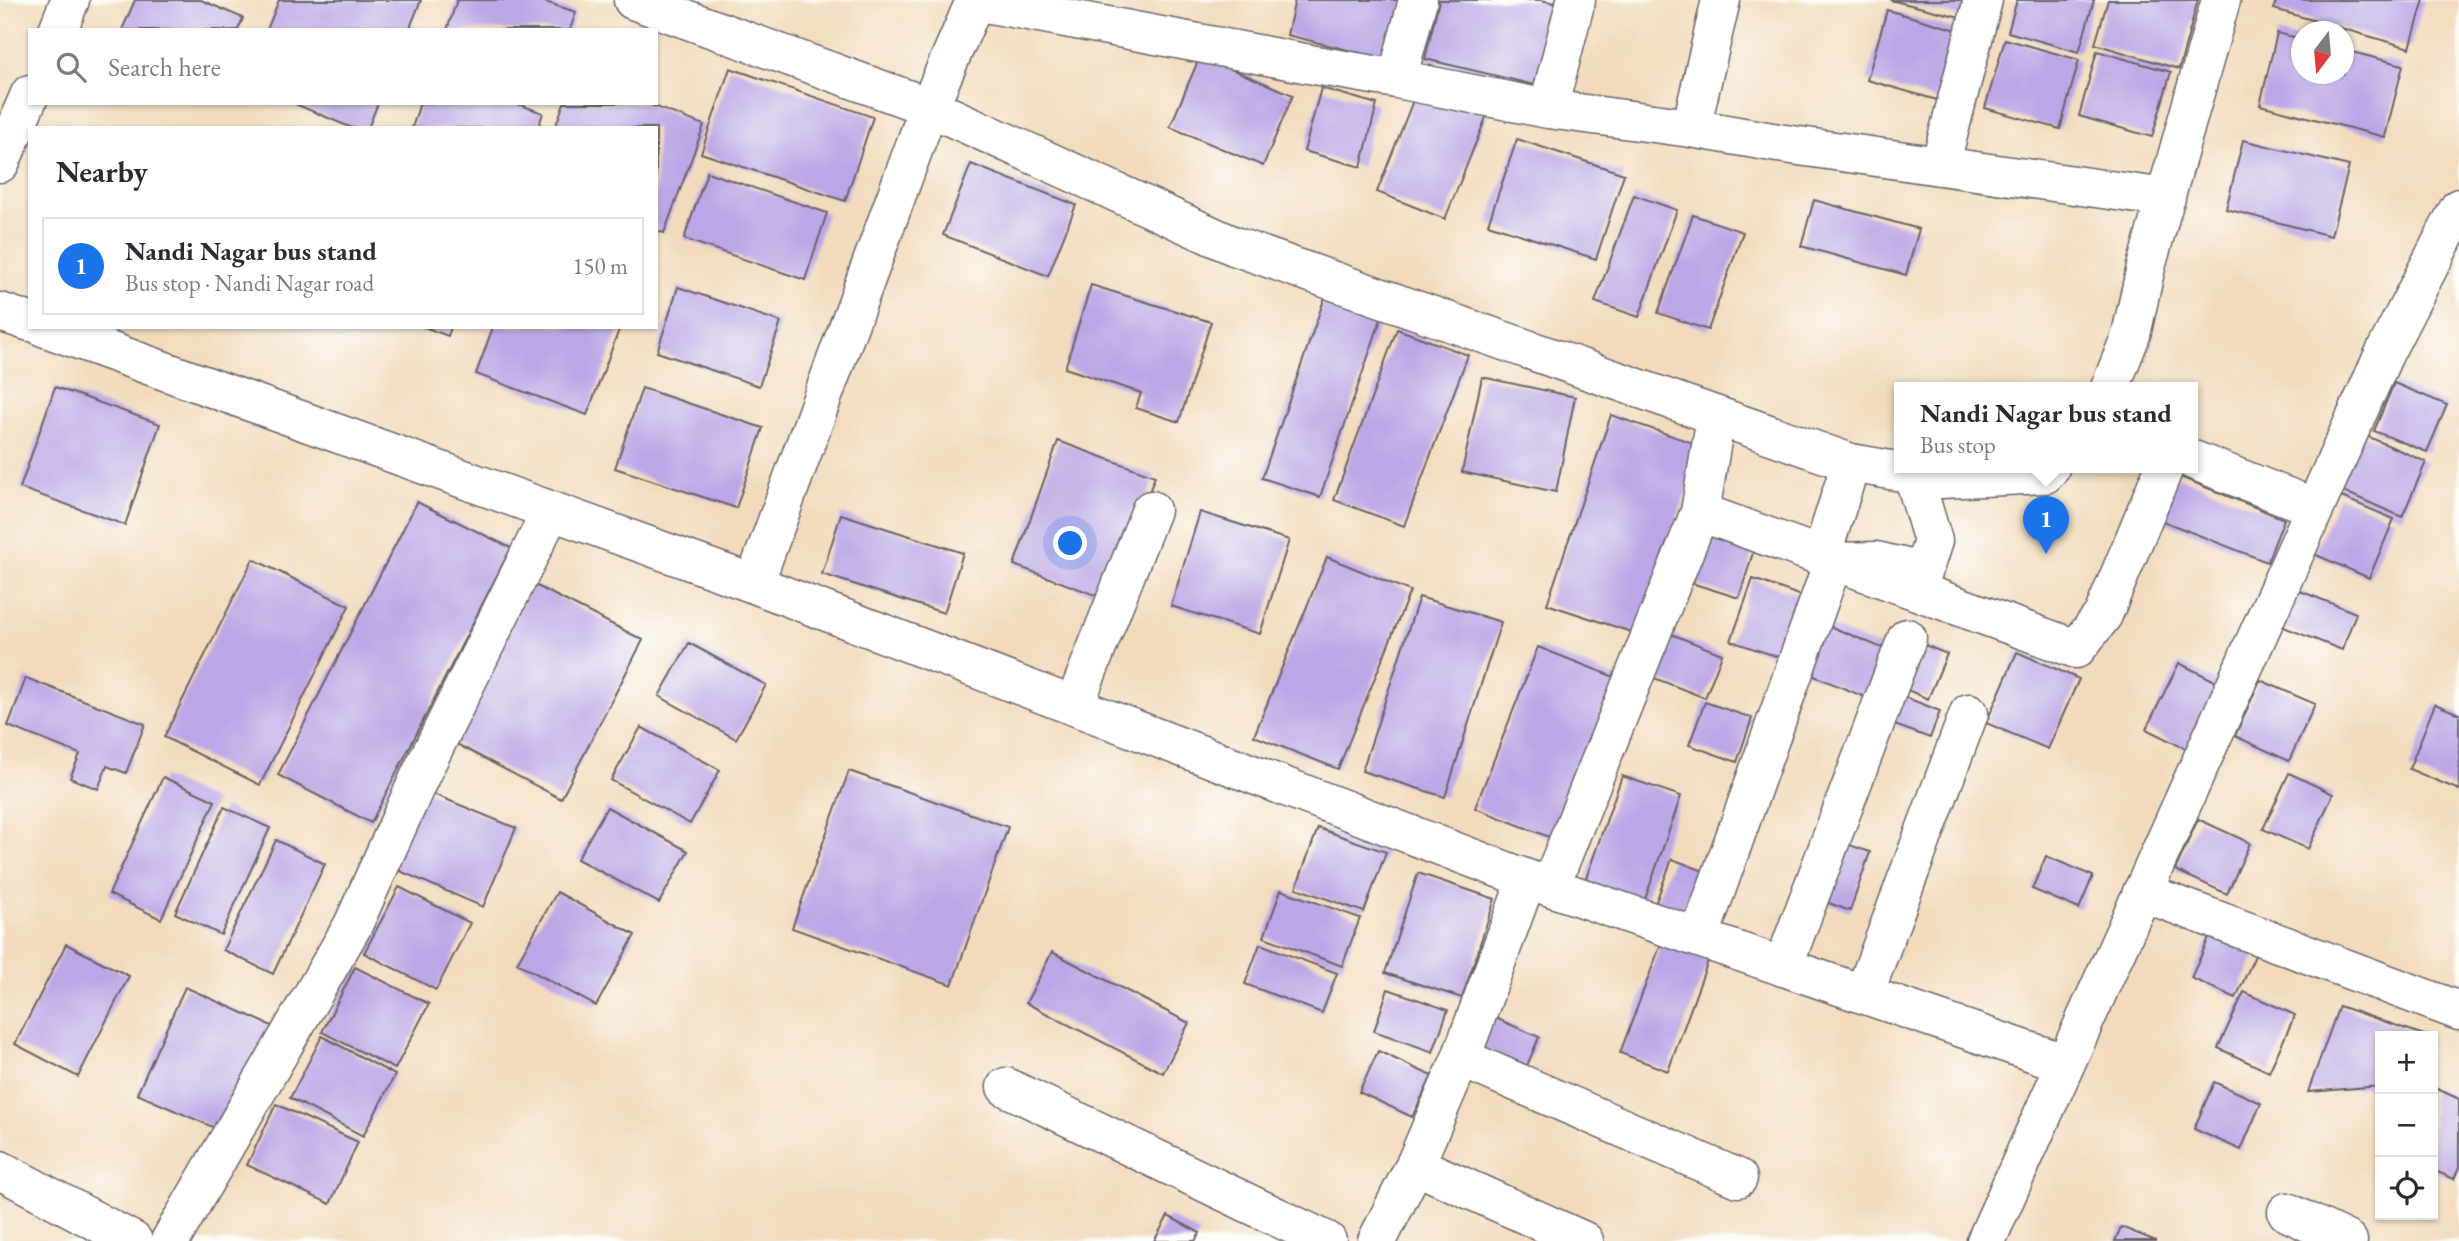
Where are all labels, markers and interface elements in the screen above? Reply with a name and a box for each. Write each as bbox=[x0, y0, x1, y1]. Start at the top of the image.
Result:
north arrow bbox=[2291, 21, 2354, 84]
search box bbox=[28, 28, 658, 105]
icon: search bbox=[52, 48, 90, 86]
text: Search here bbox=[108, 50, 221, 84]
text: Nearby bbox=[56, 152, 148, 191]
text: Nandi Nagar bus stand bbox=[125, 234, 377, 268]
text: 1 bbox=[75, 251, 87, 281]
text: 150 m bbox=[572, 251, 628, 281]
text: Bus stop · Nandi Nagar road bbox=[125, 268, 374, 298]
popup bbox=[1894, 382, 2198, 473]
text: Nandi Nagar bus stand bbox=[1920, 396, 2172, 430]
text: Bus stop bbox=[1920, 430, 1996, 460]
pin: 1 bbox=[2023, 496, 2069, 554]
your location bbox=[1053, 526, 1087, 560]
map controls bbox=[2375, 1031, 2438, 1220]
button: + bbox=[2375, 1031, 2438, 1094]
button: − bbox=[2375, 1094, 2438, 1157]
button: locate bbox=[2375, 1157, 2438, 1220]

